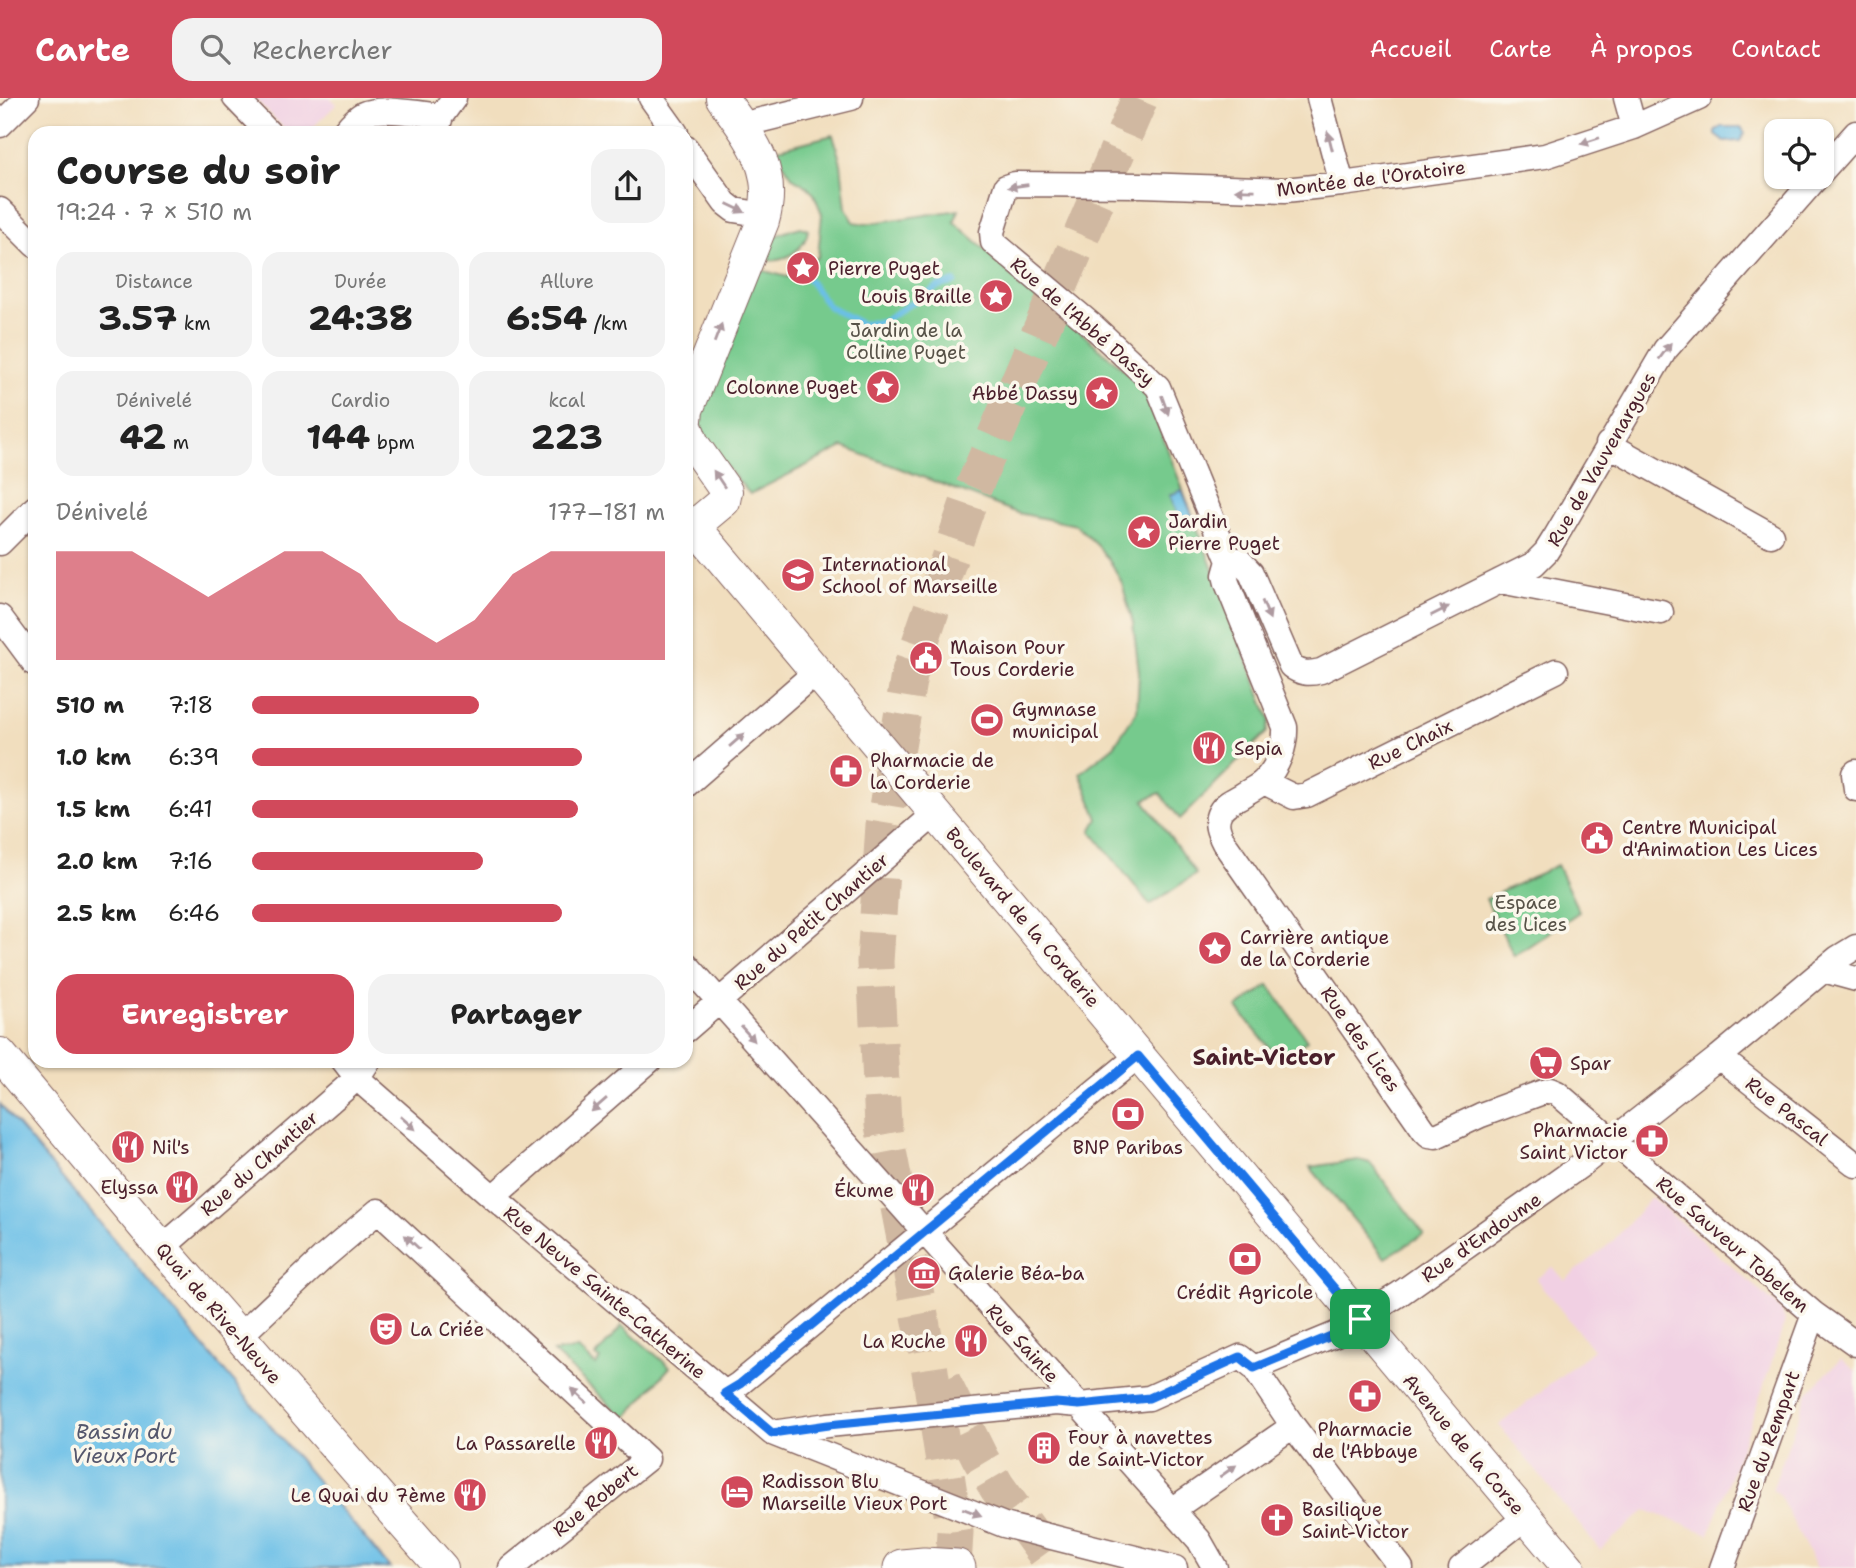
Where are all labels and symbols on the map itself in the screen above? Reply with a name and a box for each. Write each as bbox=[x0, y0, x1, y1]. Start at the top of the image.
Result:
one-way arrow bbox=[1325, 130, 1335, 151]
one-way arrow bbox=[1580, 136, 1601, 147]
street label: Montée de l'Oratoire bbox=[1275, 155, 1467, 202]
one-way arrow bbox=[1007, 181, 1029, 192]
one-way arrow bbox=[1234, 184, 1256, 195]
one-way arrow bbox=[726, 202, 746, 214]
place icon: Pierre Puget bbox=[784, 249, 822, 287]
street label: Rue de l'Abbé Dassy bbox=[1005, 252, 1160, 391]
place label: Pierre Puget bbox=[828, 256, 940, 281]
place icon: Louis Braille bbox=[977, 277, 1015, 315]
place label: Louis Braille bbox=[861, 284, 972, 309]
park label: Jardin de la Colline Puget bbox=[846, 318, 966, 365]
one-way arrow bbox=[713, 322, 724, 343]
one-way arrow bbox=[1658, 342, 1672, 360]
street label: Rue de Vauvenargues bbox=[1541, 367, 1662, 551]
place icon: Colonne Puget bbox=[864, 368, 902, 406]
place icon: Abbé Dassy bbox=[1083, 374, 1121, 412]
place label: Colonne Puget bbox=[726, 375, 858, 400]
place label: Abbé Dassy bbox=[972, 381, 1078, 406]
one-way arrow bbox=[1160, 395, 1171, 416]
one-way arrow bbox=[713, 470, 726, 489]
place label: Jardin Pierre Puget bbox=[1168, 509, 1280, 556]
place icon: Jardin Pierre Puget bbox=[1125, 513, 1163, 551]
place label: International School of Marseille bbox=[822, 552, 998, 599]
school or university icon: International School of Marseille bbox=[779, 556, 817, 594]
one-way arrow bbox=[1261, 600, 1272, 621]
one-way arrow bbox=[1431, 605, 1451, 617]
place label: Maison Pour Tous Corderie bbox=[950, 635, 1075, 682]
public building icon: Maison Pour Tous Corderie bbox=[907, 639, 945, 677]
place label: Gymnase municipal bbox=[1012, 697, 1098, 744]
sports icon: Gymnase municipal bbox=[968, 701, 1006, 739]
street label: Rue Chaix bbox=[1364, 713, 1457, 776]
restaurant icon: Sepia bbox=[1190, 729, 1228, 767]
one-way arrow bbox=[729, 733, 746, 749]
place label: Sepia bbox=[1234, 736, 1283, 761]
place label: Pharmacie de la Corderie bbox=[870, 748, 994, 795]
pharmacy icon: Pharmacie de la Corderie bbox=[827, 752, 865, 790]
place label: Centre Municipal d'Animation Les Lices bbox=[1622, 815, 1818, 862]
public building icon: Centre Municipal d'Animation Les Lices bbox=[1578, 819, 1616, 857]
street label: Boulevard de la Corderie bbox=[940, 822, 1105, 1013]
street label: Rue du Petit Chantier bbox=[729, 847, 894, 995]
park label: Espace des Lices bbox=[1485, 890, 1567, 937]
place label: Carrière antique de la Corderie bbox=[1240, 925, 1389, 972]
place icon: Carrière antique de la Corderie bbox=[1196, 929, 1234, 967]
street label: Rue des Lices bbox=[1315, 982, 1406, 1097]
one-way arrow bbox=[740, 1025, 756, 1043]
district label: Saint-Victor bbox=[1192, 1042, 1336, 1072]
supermarket icon: Spar bbox=[1527, 1044, 1565, 1082]
place label: Spar bbox=[1570, 1051, 1611, 1076]
street label: Rue Pascal bbox=[1740, 1071, 1833, 1152]
bank icon: BNP Paribas bbox=[1109, 1095, 1147, 1133]
one-way arrow bbox=[590, 1097, 608, 1113]
street label: Rue du Chantier bbox=[195, 1105, 324, 1222]
one-way arrow bbox=[399, 1115, 417, 1131]
place label: Pharmacie Saint Victor bbox=[1520, 1118, 1628, 1165]
pharmacy icon: Pharmacie Saint Victor bbox=[1633, 1122, 1671, 1160]
restaurant icon: Nil's bbox=[109, 1128, 147, 1166]
place label: Nil's bbox=[152, 1135, 190, 1160]
place label: BNP Paribas bbox=[1073, 1135, 1183, 1160]
restaurant icon: Elyssa bbox=[163, 1168, 201, 1206]
restaurant icon: Ékume bbox=[899, 1171, 937, 1209]
street label: Rue Sauveur Tobelem bbox=[1651, 1171, 1815, 1318]
place label: Elyssa bbox=[100, 1175, 158, 1200]
place label: Ékume bbox=[834, 1177, 894, 1203]
street label: Rue d'Endoume bbox=[1416, 1187, 1546, 1288]
street label: Rue Neuve Sainte-Catherine bbox=[498, 1200, 711, 1385]
one-way arrow bbox=[403, 1234, 421, 1250]
street label: Quai de Rive-Neuve bbox=[150, 1237, 287, 1389]
bank icon: Crédit Agricole bbox=[1226, 1240, 1264, 1278]
museum icon: Galerie Béa-ba bbox=[905, 1254, 943, 1292]
place label: Galerie Béa-ba bbox=[948, 1261, 1085, 1286]
place label: Crédit Agricole bbox=[1177, 1280, 1313, 1305]
pin bbox=[1330, 1289, 1390, 1349]
street label: Rue Sainte bbox=[981, 1299, 1065, 1388]
theatre icon: La Criée bbox=[367, 1310, 405, 1348]
place label: La Criée bbox=[410, 1317, 484, 1342]
restaurant icon: La Ruche bbox=[952, 1322, 990, 1360]
place label: La Ruche bbox=[862, 1329, 946, 1354]
street label: Rue du Rempart bbox=[1731, 1367, 1806, 1515]
street label: Avenue de la Corse bbox=[1397, 1368, 1530, 1520]
pharmacy icon: Pharmacie de l'Abbaye bbox=[1346, 1377, 1384, 1415]
one-way arrow bbox=[571, 1389, 588, 1405]
place label: Pharmacie de l'Abbaye bbox=[1312, 1417, 1418, 1464]
water label: Bassin du Vieux Port bbox=[71, 1418, 178, 1470]
restaurant icon: La Passarelle bbox=[582, 1424, 620, 1462]
place label: Four à navettes de Saint-Victor bbox=[1068, 1425, 1213, 1472]
building icon: Four à navettes de Saint-Victor bbox=[1025, 1429, 1063, 1467]
place label: La Passarelle bbox=[456, 1431, 576, 1456]
street label: Rue Robert bbox=[547, 1458, 643, 1543]
one-way arrow bbox=[1219, 1464, 1237, 1478]
place label: Radisson Blu Marseille Vieux Port bbox=[762, 1469, 948, 1516]
hotel icon: Radisson Blu Marseille Vieux Port bbox=[718, 1473, 756, 1511]
restaurant icon: Le Quai du 7ème bbox=[451, 1476, 489, 1514]
place label: Le Quai du 7ème bbox=[291, 1483, 446, 1508]
place label: Basilique Saint-Victor bbox=[1302, 1497, 1409, 1544]
church icon: Basilique Saint-Victor bbox=[1258, 1501, 1296, 1539]
one-way arrow bbox=[961, 1507, 982, 1518]

